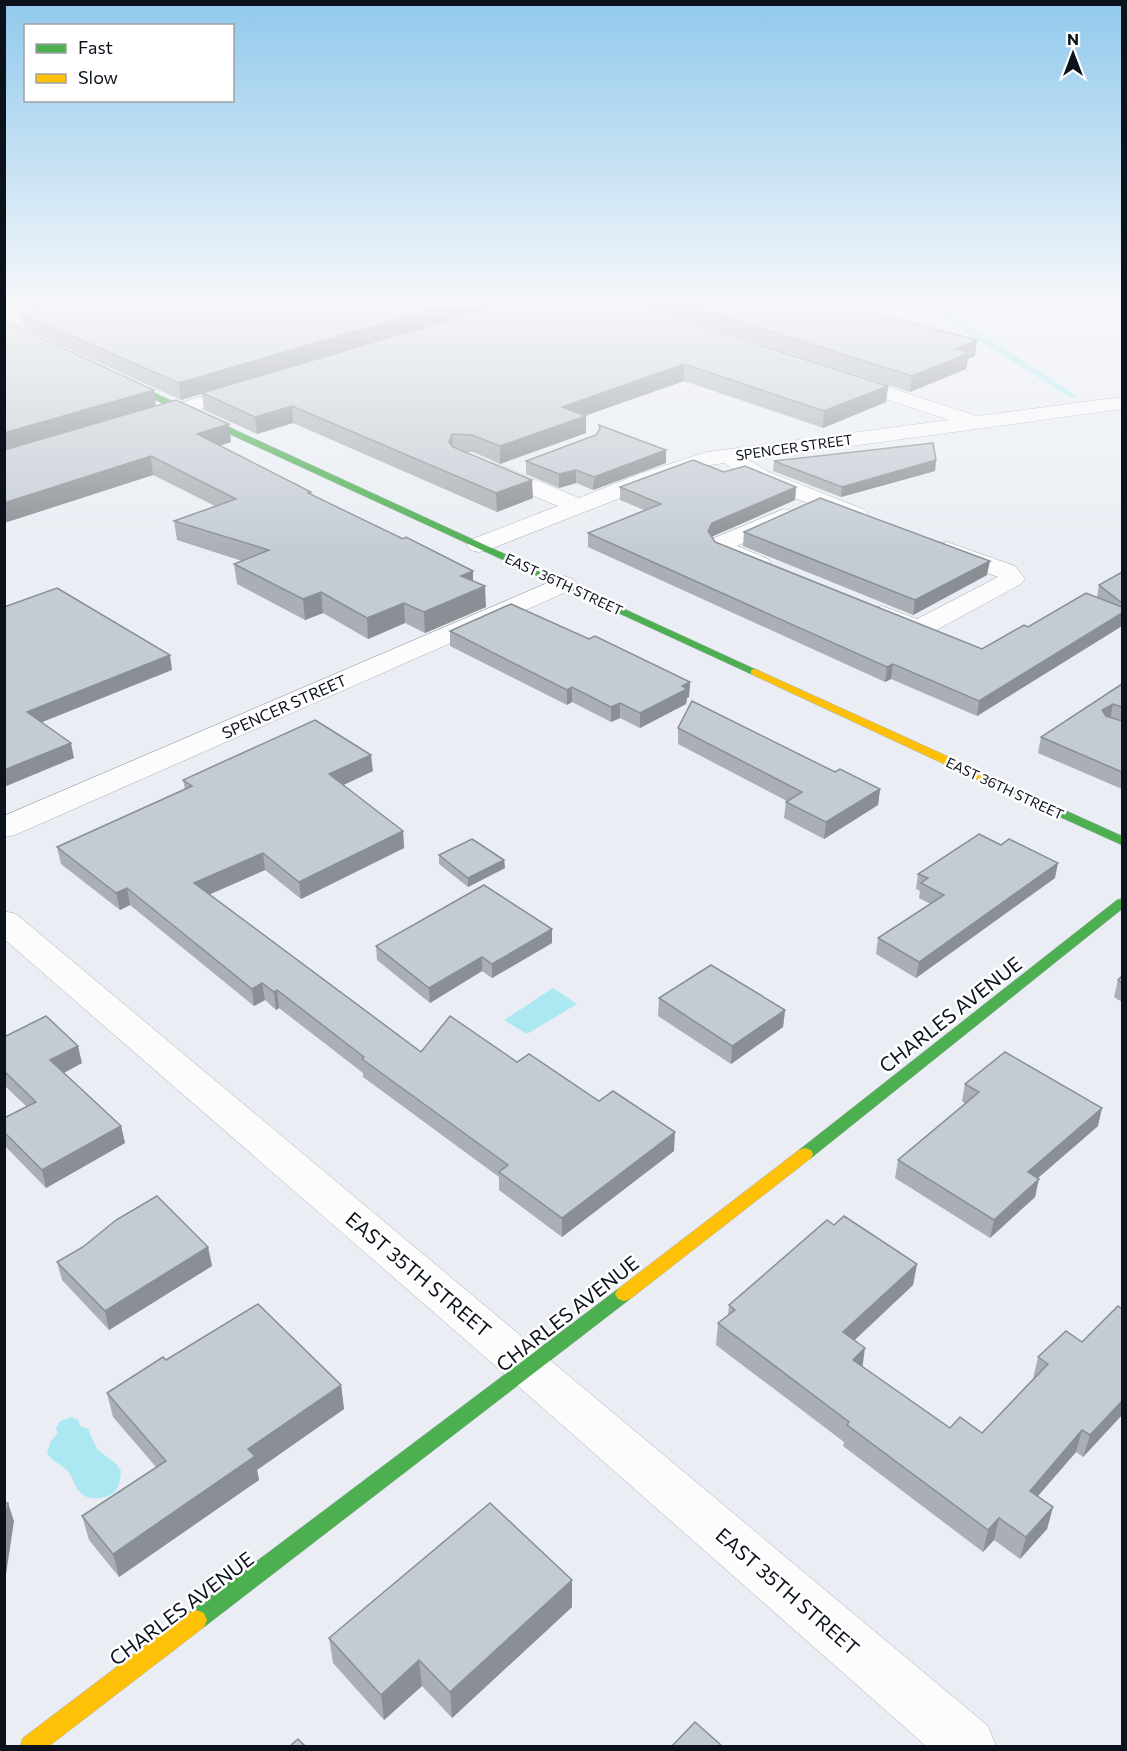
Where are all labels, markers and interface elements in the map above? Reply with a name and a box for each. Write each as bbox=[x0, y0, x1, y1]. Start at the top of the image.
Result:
legend bbox=[24, 24, 234, 102]
north arrow bbox=[1043, 24, 1103, 84]
text: N bbox=[1067, 29, 1079, 48]
text: Fast bbox=[78, 36, 113, 58]
text: Slow bbox=[78, 66, 118, 88]
street label: SPENCER STREET bbox=[734, 430, 854, 464]
street label: EAST 36TH STREET bbox=[503, 549, 626, 619]
street label: SPENCER STREET bbox=[219, 670, 349, 742]
street label: EAST 36TH STREET bbox=[944, 753, 1067, 823]
street label: CHARLES AVENUE bbox=[874, 951, 1026, 1077]
street label: EAST 35TH STREET bbox=[342, 1206, 497, 1342]
street label: CHARLES AVENUE bbox=[491, 1250, 643, 1376]
street label: EAST 35TH STREET bbox=[711, 1522, 865, 1660]
street label: CHARLES AVENUE bbox=[104, 1546, 258, 1670]

